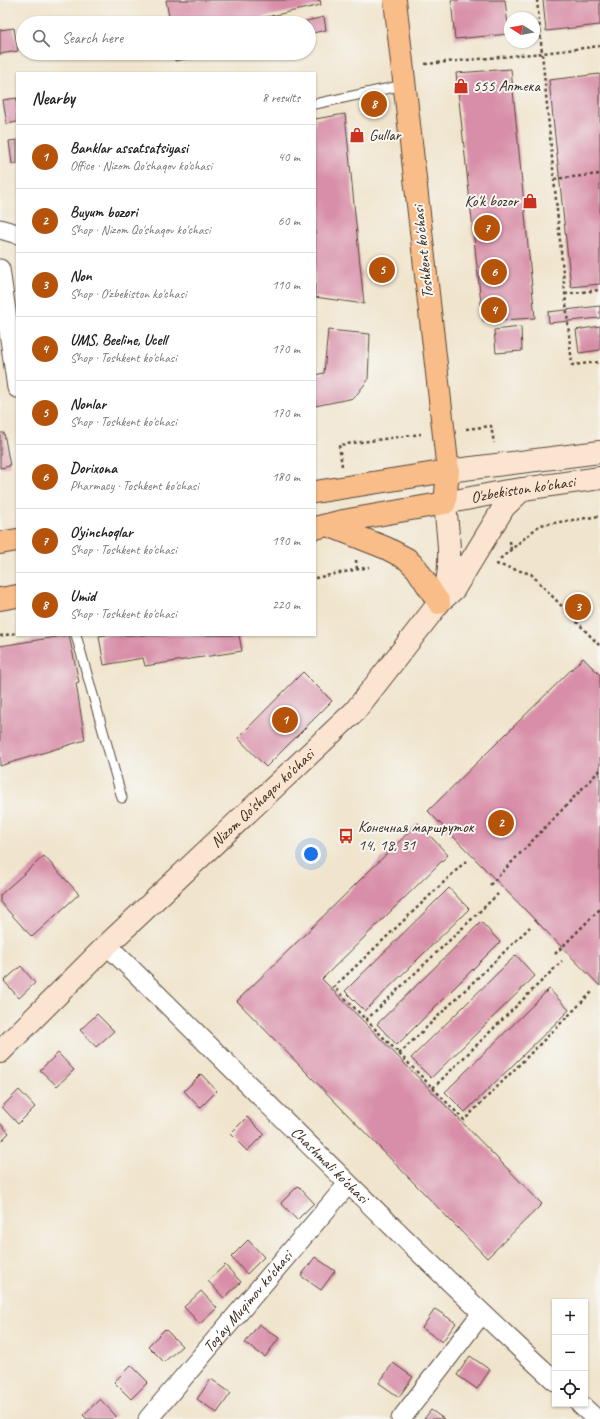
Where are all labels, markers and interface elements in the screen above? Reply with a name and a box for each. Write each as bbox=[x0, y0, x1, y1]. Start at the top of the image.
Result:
north arrow bbox=[504, 12, 540, 48]
search box bbox=[16, 16, 316, 60]
icon: search bbox=[30, 27, 52, 49]
text: Search here bbox=[62, 29, 123, 48]
place label: 555 Аптека bbox=[473, 76, 541, 96]
shop icon: 555 Аптека bbox=[452, 77, 470, 95]
text: Nearby bbox=[32, 88, 75, 109]
pin: 8 bbox=[361, 89, 387, 119]
text: 8 results bbox=[262, 90, 300, 106]
place label: Gullar bbox=[369, 125, 402, 145]
shop icon: Gullar bbox=[348, 126, 366, 144]
text: Banklar assatsatsiyasi bbox=[70, 139, 188, 158]
text: 1 bbox=[42, 149, 48, 165]
text: 40 m bbox=[278, 149, 300, 165]
text: Office · Nizom Qo'shaqov ko'chasi bbox=[70, 158, 212, 174]
place label: Ko'k bozor bbox=[465, 191, 520, 211]
shop icon: Ko'k bozor bbox=[521, 192, 539, 210]
text: Buyum bozori bbox=[70, 203, 137, 222]
street label: Toshkent ko'chasi bbox=[408, 203, 438, 300]
text: 2 bbox=[42, 213, 48, 229]
text: 60 m bbox=[278, 213, 300, 229]
pin: 7 bbox=[474, 213, 500, 243]
text: Shop · Nizom Qo'shaqov ko'chasi bbox=[70, 222, 210, 238]
pin: 5 bbox=[369, 255, 395, 285]
pin: 6 bbox=[481, 257, 507, 287]
text: Non bbox=[70, 267, 92, 286]
text: 3 bbox=[42, 277, 48, 293]
text: 110 m bbox=[272, 277, 300, 293]
text: Shop · O'zbekiston ko'chasi bbox=[70, 286, 186, 302]
pin: 4 bbox=[481, 295, 507, 325]
text: UMS, Beeline, Ucell bbox=[70, 331, 167, 350]
text: 4 bbox=[42, 341, 48, 357]
text: 170 m bbox=[272, 341, 300, 357]
text: Shop · Toshkent ko'chasi bbox=[70, 350, 177, 366]
text: Nonlar bbox=[70, 395, 106, 414]
text: 5 bbox=[42, 405, 48, 421]
text: 170 m bbox=[272, 405, 300, 421]
text: Shop · Toshkent ko'chasi bbox=[70, 414, 177, 430]
text: Dorixona bbox=[70, 459, 117, 478]
text: 6 bbox=[42, 469, 48, 485]
text: 180 m bbox=[272, 469, 300, 485]
street label: O'zbekiston ko'chasi bbox=[469, 471, 578, 508]
text: Pharmacy · Toshkent ko'chasi bbox=[70, 478, 199, 494]
text: O'yinchoqlar bbox=[70, 523, 133, 542]
text: 7 bbox=[42, 533, 48, 549]
text: 190 m bbox=[272, 533, 300, 549]
text: Shop · Toshkent ko'chasi bbox=[70, 542, 177, 558]
text: Umid bbox=[70, 587, 95, 606]
pin: 3 bbox=[565, 592, 591, 622]
text: 8 bbox=[42, 597, 48, 613]
text: 220 m bbox=[272, 597, 300, 613]
text: Shop · Toshkent ko'chasi bbox=[70, 606, 177, 622]
pin: 1 bbox=[272, 705, 298, 735]
street label: Nizom Qo'shaqov ko'chasi bbox=[206, 743, 320, 852]
pin: 2 bbox=[488, 808, 514, 838]
place label: Конечная маршруток 14, 18, 31 bbox=[358, 817, 475, 855]
bus stop icon: Конечная маршруток 14, 18, 31 bbox=[337, 827, 355, 845]
your location bbox=[301, 844, 321, 864]
street label: Chashmali ko'chasi bbox=[286, 1122, 374, 1209]
street label: Tog'ay Muqimov ko'chasi bbox=[199, 1245, 298, 1357]
map controls bbox=[552, 1299, 588, 1407]
button: + bbox=[552, 1299, 588, 1335]
button: − bbox=[552, 1335, 588, 1371]
button: locate bbox=[552, 1371, 588, 1407]

